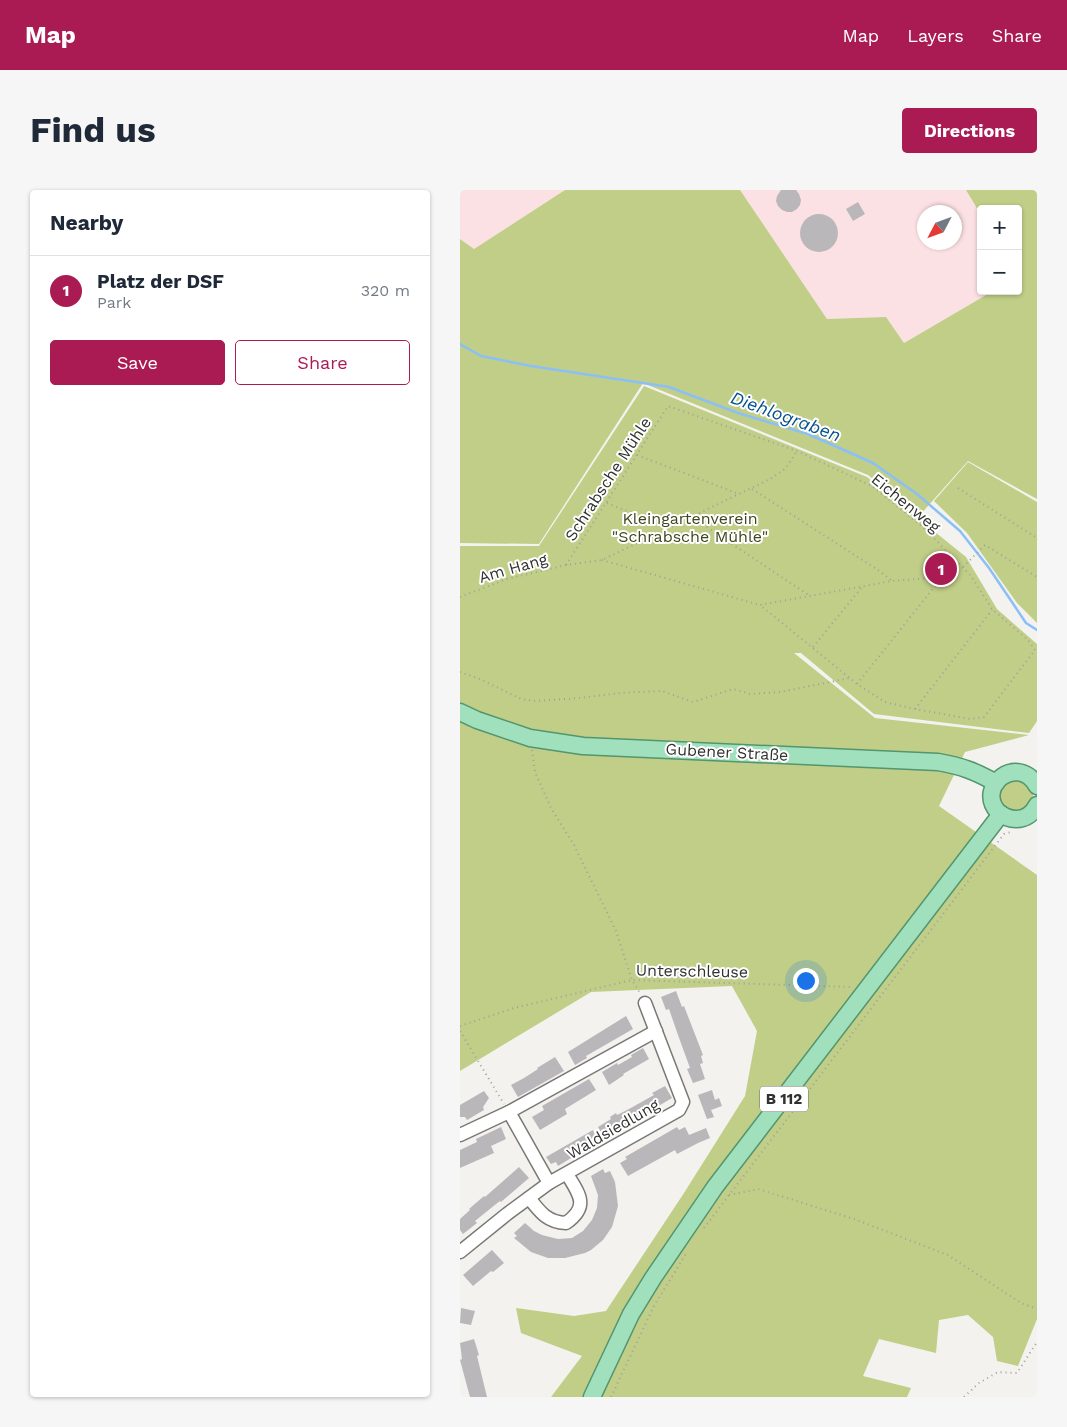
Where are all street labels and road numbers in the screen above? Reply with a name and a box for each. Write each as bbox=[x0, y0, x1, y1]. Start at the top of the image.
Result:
street label: Schrabsche Mühle bbox=[561, 413, 655, 545]
street label: Eichenweg bbox=[868, 469, 945, 537]
street label: Am Hang bbox=[477, 549, 550, 587]
street label: Gubener Straße bbox=[665, 739, 789, 765]
street label: Unterschleuse bbox=[636, 961, 748, 981]
road number: B 112 bbox=[760, 1086, 808, 1112]
street label: Waldsiedlung bbox=[563, 1095, 663, 1163]

